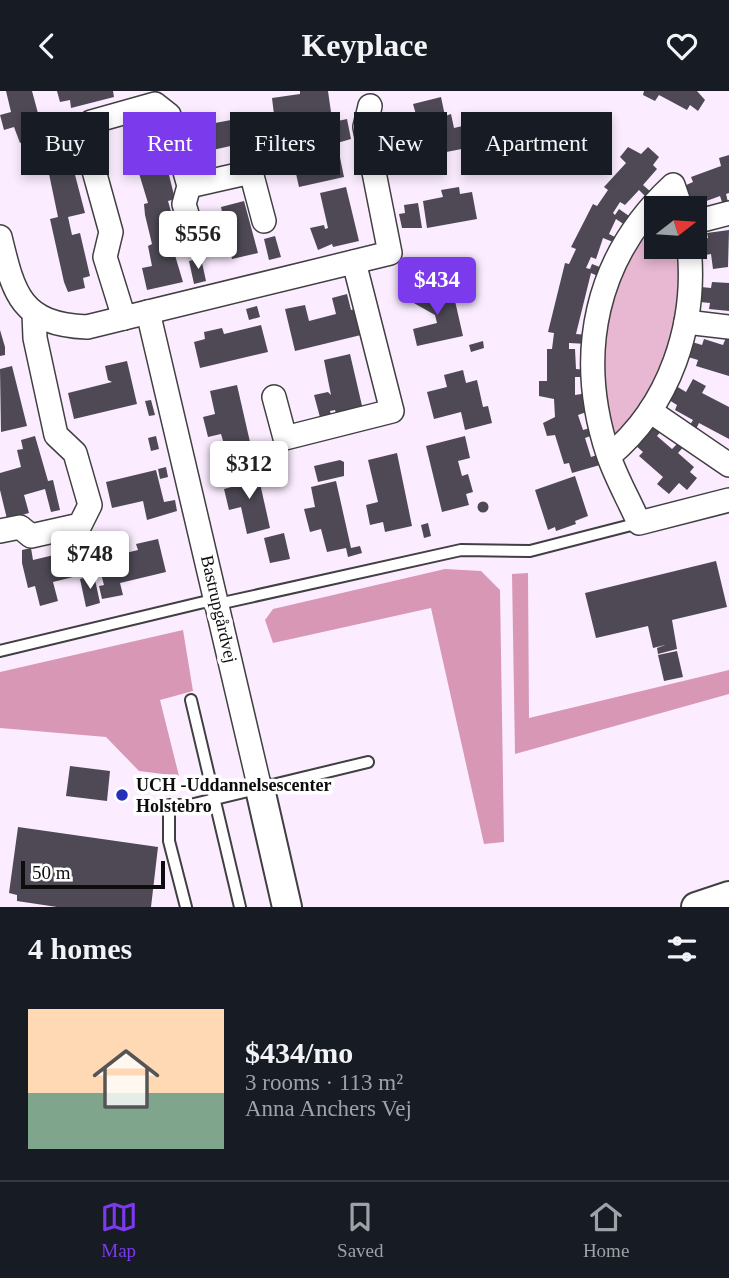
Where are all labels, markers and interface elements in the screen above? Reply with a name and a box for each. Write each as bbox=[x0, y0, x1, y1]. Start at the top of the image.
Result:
icon: back bbox=[28, 27, 66, 65]
text: Keyplace bbox=[301, 27, 428, 63]
icon: heart bbox=[663, 27, 701, 65]
chip: Buy bbox=[21, 112, 109, 175]
chip: Rent bbox=[123, 112, 216, 175]
chip: Filters bbox=[230, 112, 340, 175]
chip: New bbox=[354, 112, 447, 175]
chip: Apartment bbox=[461, 112, 612, 175]
north arrow bbox=[644, 196, 707, 259]
map controls bbox=[644, 196, 707, 259]
pin: $556 bbox=[157, 211, 239, 271]
text: $556 bbox=[175, 221, 221, 246]
pin: $434 bbox=[396, 257, 478, 317]
text: $434 bbox=[414, 267, 460, 292]
pin: $312 bbox=[208, 441, 290, 501]
text: $312 bbox=[226, 451, 272, 476]
pin: $748 bbox=[49, 531, 131, 591]
text: $748 bbox=[67, 541, 113, 566]
street label: Bastrupgårdvej bbox=[197, 553, 241, 665]
place label: UCH -Uddannelsescenter Holstebro bbox=[136, 775, 332, 816]
marker: UCH -Uddannelsescenter Holstebro bbox=[114, 787, 130, 803]
scale bar bbox=[21, 858, 164, 890]
text: 50 m bbox=[32, 862, 71, 883]
icon: filters bbox=[663, 930, 701, 968]
text: 4 homes bbox=[28, 932, 132, 965]
text: $434/mo bbox=[245, 1036, 353, 1069]
icon: home bbox=[84, 1037, 168, 1121]
text: 3 rooms · 113 m² bbox=[245, 1070, 403, 1095]
text: Anna Anchers Vej bbox=[245, 1096, 412, 1121]
tab: Map bbox=[100, 1198, 138, 1262]
tab: Saved bbox=[337, 1198, 384, 1262]
tab: Home bbox=[583, 1198, 629, 1262]

